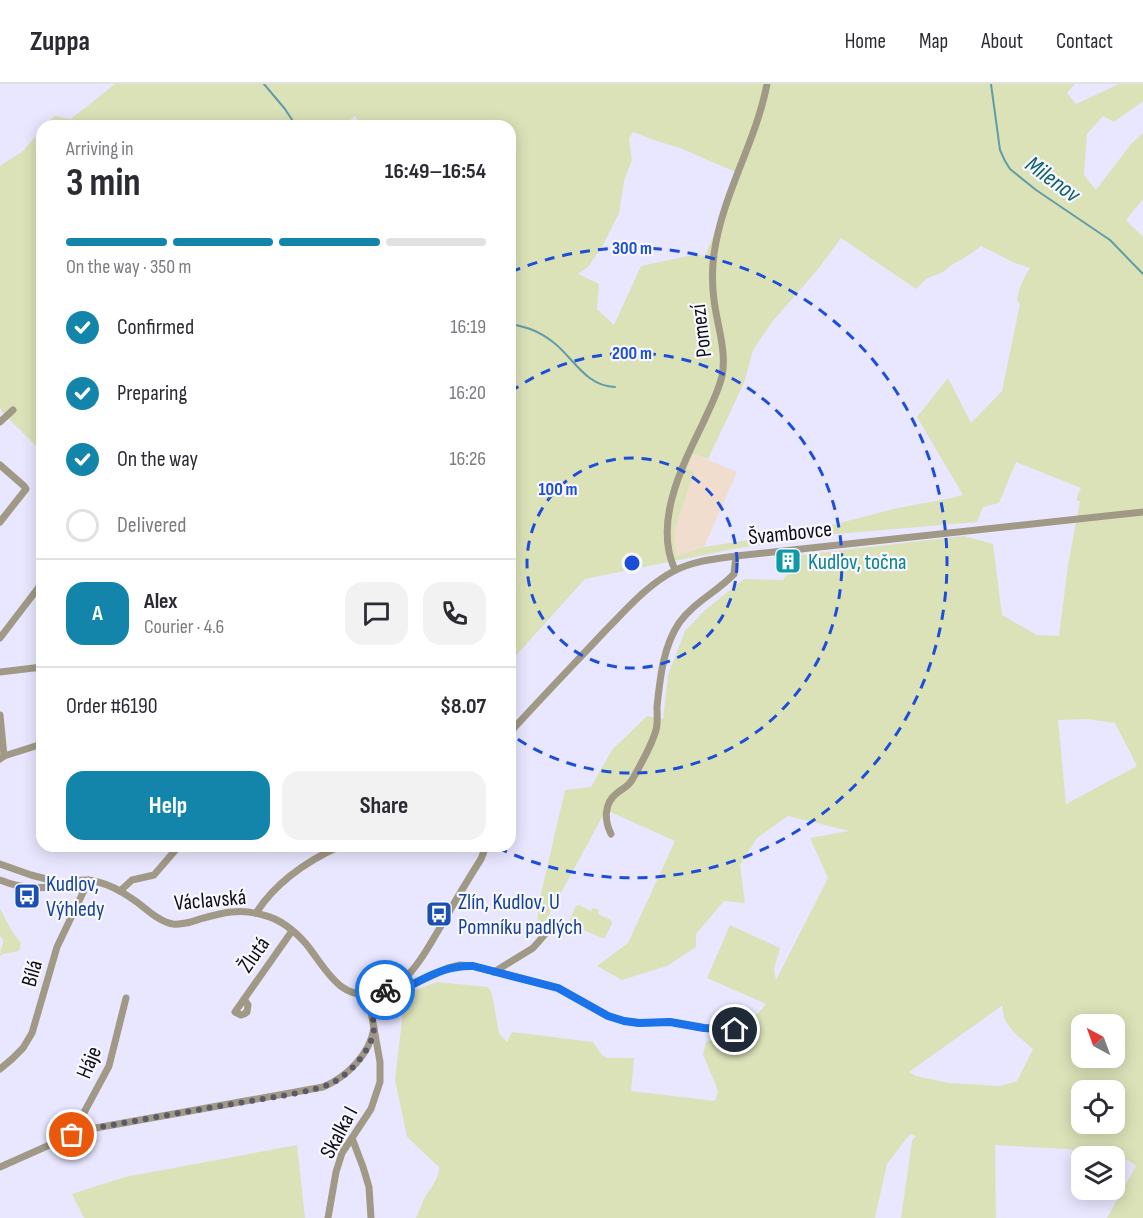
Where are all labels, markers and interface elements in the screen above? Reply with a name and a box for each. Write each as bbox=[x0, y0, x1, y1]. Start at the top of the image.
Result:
text: Zuppa bbox=[30, 25, 90, 58]
text: Home bbox=[845, 29, 886, 54]
text: Map bbox=[919, 29, 948, 54]
text: About bbox=[981, 29, 1023, 54]
text: Contact bbox=[1056, 29, 1113, 54]
text: Arriving in bbox=[66, 137, 134, 161]
water label: Milenov bbox=[1020, 150, 1087, 210]
text: 16:49–16:54 bbox=[385, 158, 486, 185]
text: 3 min bbox=[66, 160, 141, 207]
text: 300 m bbox=[612, 238, 652, 259]
text: On the way · 350 m bbox=[66, 255, 191, 279]
street label: Pomezí bbox=[685, 302, 718, 359]
icon: check bbox=[66, 311, 99, 344]
text: Confirmed bbox=[117, 314, 194, 341]
text: 16:19 bbox=[451, 315, 486, 339]
text: 200 m bbox=[612, 343, 652, 364]
icon: check bbox=[66, 377, 99, 410]
text: Preparing bbox=[117, 380, 187, 407]
text: 16:20 bbox=[449, 381, 486, 405]
icon: check bbox=[66, 443, 99, 476]
text: On the way bbox=[117, 446, 198, 473]
text: 16:26 bbox=[449, 447, 486, 471]
text: 100 m bbox=[539, 479, 578, 500]
text: Delivered bbox=[117, 512, 186, 539]
street label: Švambovce bbox=[747, 516, 833, 551]
building icon: Kudlov, točna bbox=[773, 546, 803, 576]
place label: Kudlov, točna bbox=[808, 549, 907, 576]
centre of rings bbox=[622, 553, 642, 573]
button: chat bbox=[345, 582, 408, 645]
button: phone bbox=[423, 582, 486, 645]
text: Alex bbox=[144, 588, 177, 615]
text: A bbox=[92, 600, 103, 627]
text: Courier · 4.6 bbox=[144, 615, 224, 639]
text: Order #6190 bbox=[66, 693, 158, 720]
text: $8.07 bbox=[440, 693, 486, 720]
button: Help bbox=[66, 771, 270, 840]
button: Share bbox=[282, 771, 486, 840]
place label: Kudlov, Výhledy bbox=[46, 871, 105, 923]
bus stop icon: Kudlov, Výhledy bbox=[12, 881, 42, 911]
street label: Václavská bbox=[173, 884, 247, 917]
place label: Zlín, Kudlov, U Pomníku padlých bbox=[458, 889, 583, 941]
bus stop icon: Zlín, Kudlov, U Pomníku padlých bbox=[424, 899, 454, 929]
street label: Žlutá bbox=[232, 932, 276, 978]
street label: Bílá bbox=[16, 957, 49, 990]
courier bbox=[355, 960, 415, 1020]
icon: bike bbox=[369, 974, 402, 1007]
pin bbox=[709, 1004, 760, 1055]
icon: home bbox=[718, 1013, 751, 1046]
north arrow bbox=[1071, 1014, 1125, 1068]
map controls bbox=[1071, 1014, 1125, 1200]
street label: Háje bbox=[71, 1042, 108, 1083]
button: locate bbox=[1071, 1080, 1125, 1134]
street label: Skalka I bbox=[314, 1102, 364, 1163]
pin bbox=[46, 1109, 97, 1160]
icon: bag bbox=[55, 1118, 88, 1151]
button: layers bbox=[1071, 1146, 1125, 1200]

